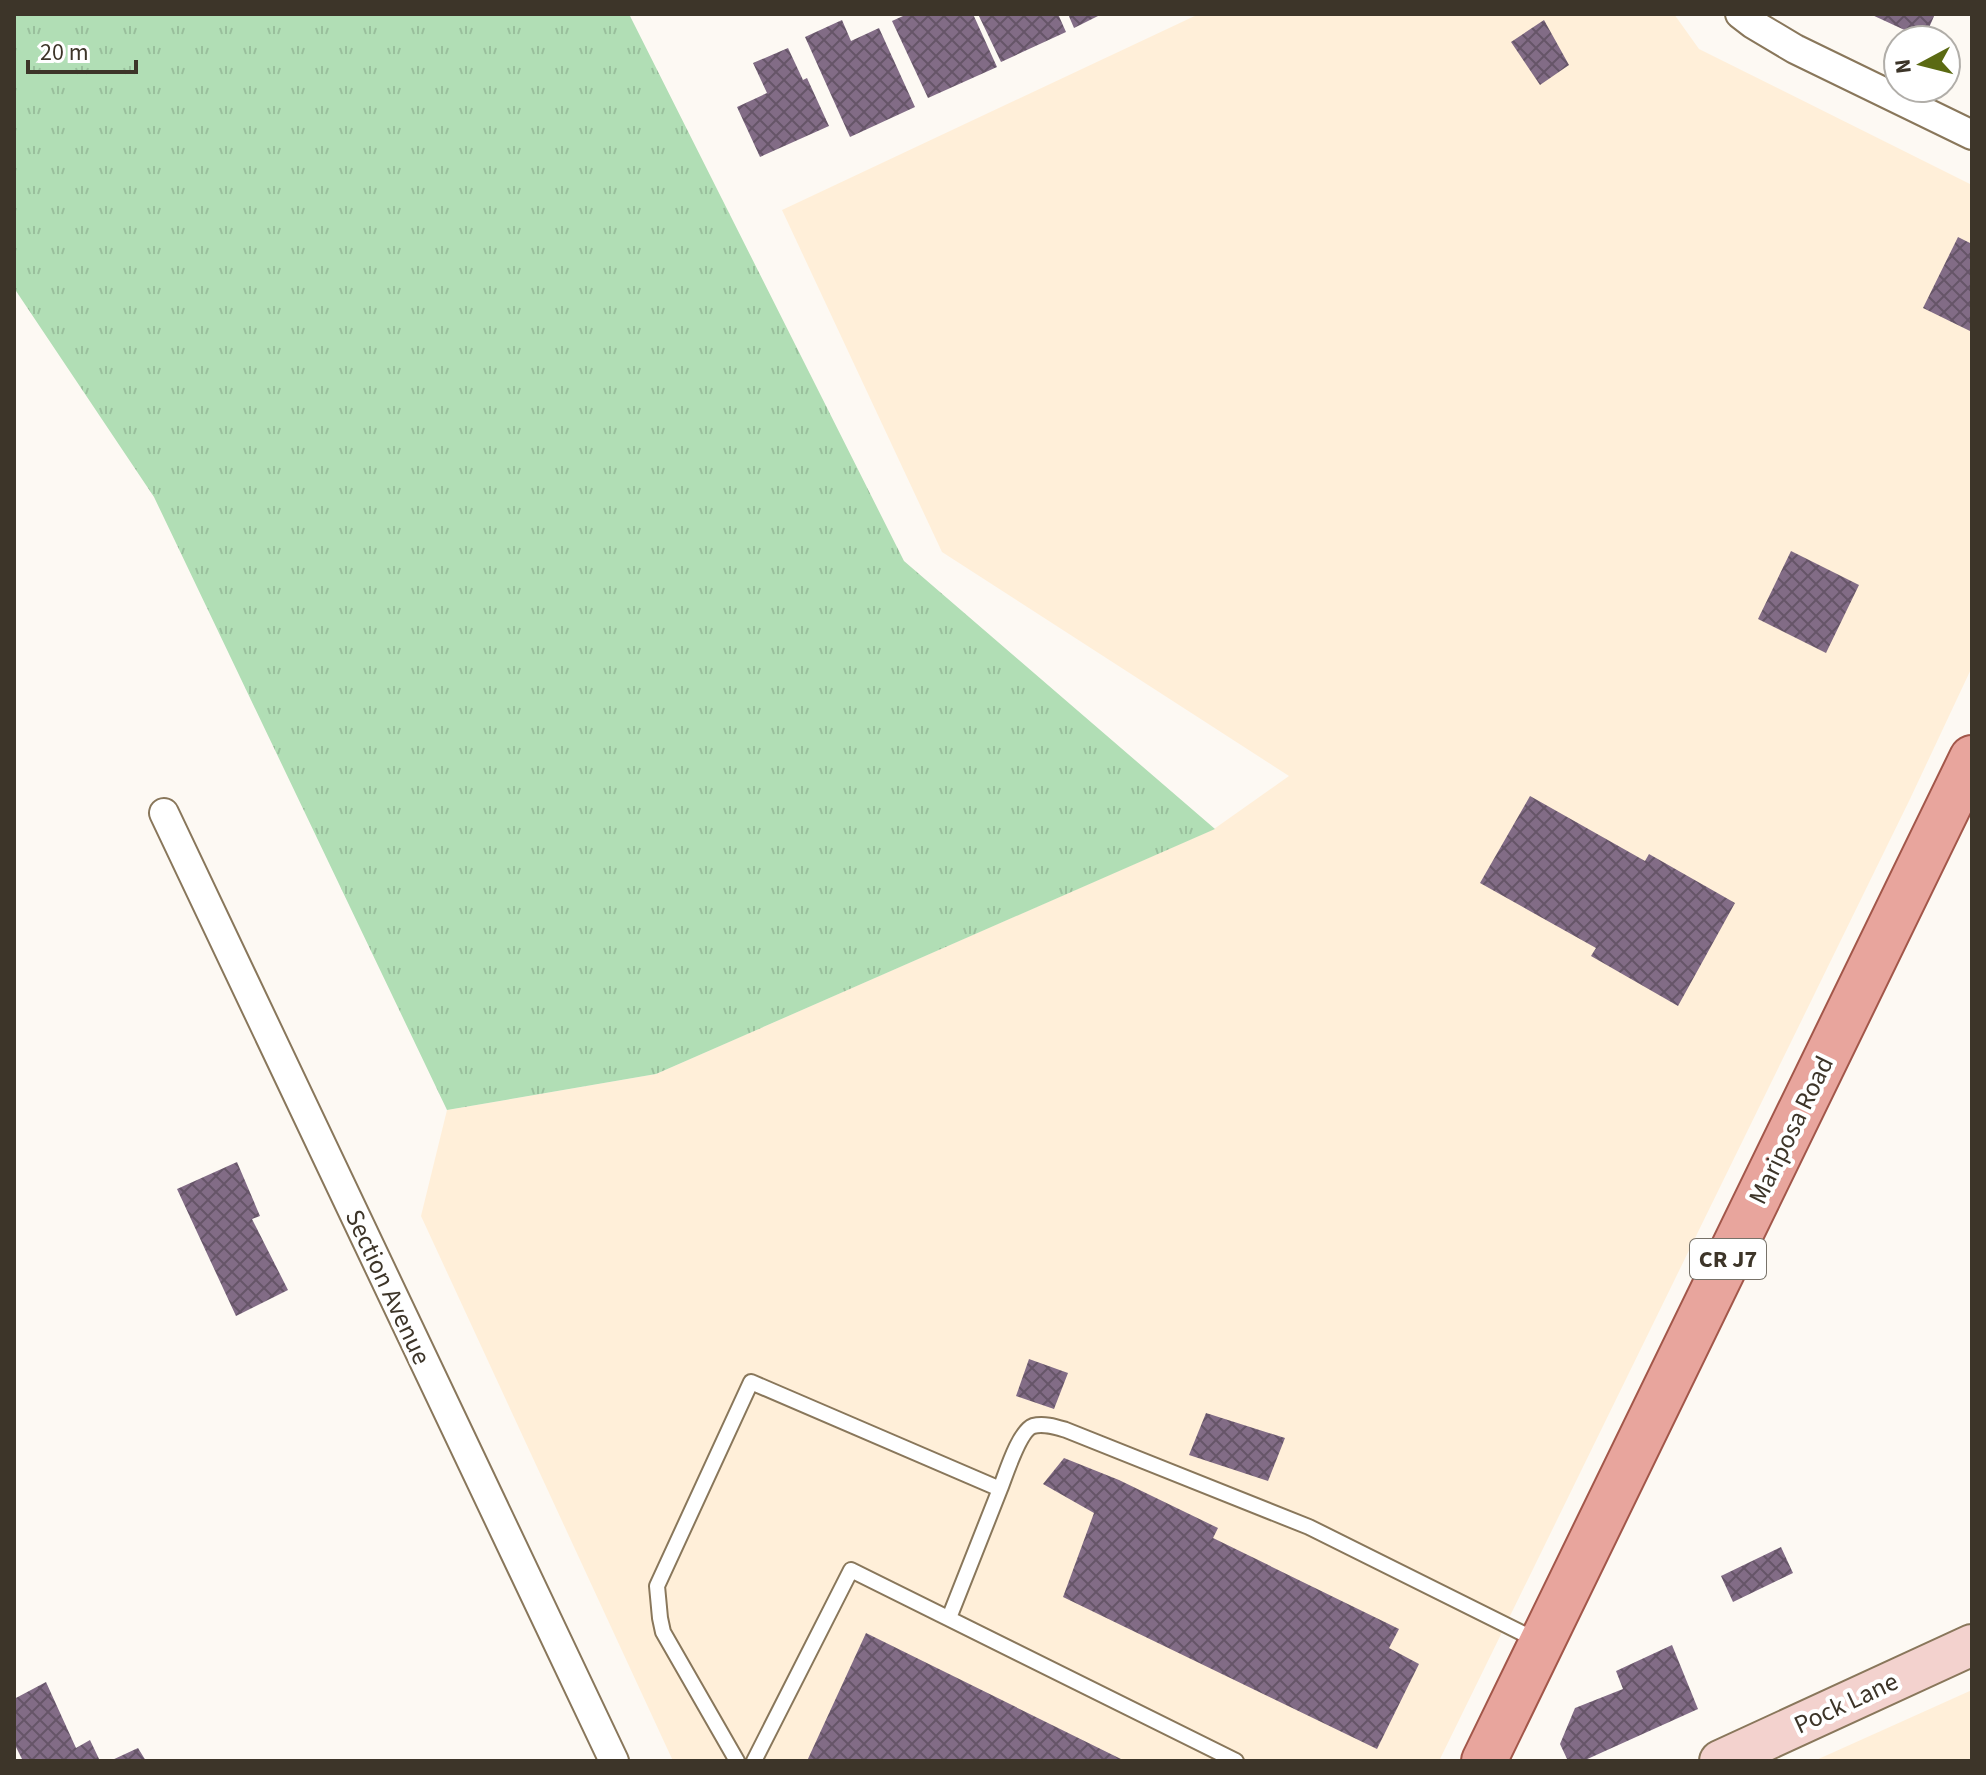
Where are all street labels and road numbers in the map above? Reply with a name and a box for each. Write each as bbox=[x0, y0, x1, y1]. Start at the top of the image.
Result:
street label: Mariposa Road bbox=[1739, 1050, 1843, 1210]
street label: Section Avenue bbox=[336, 1203, 440, 1371]
road number: CR J7 bbox=[1690, 1239, 1766, 1279]
street label: Pock Lane bbox=[1788, 1663, 1904, 1743]

